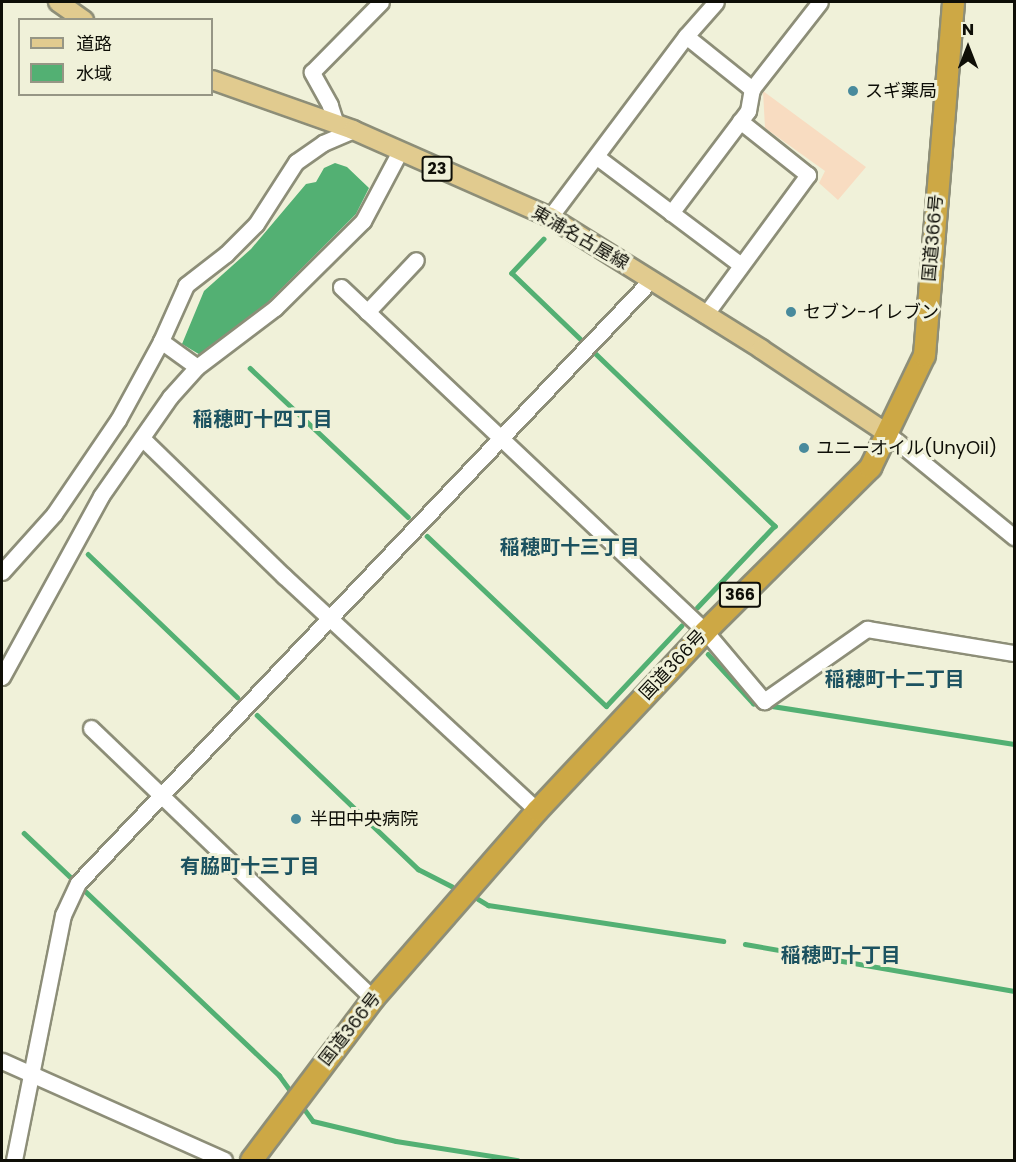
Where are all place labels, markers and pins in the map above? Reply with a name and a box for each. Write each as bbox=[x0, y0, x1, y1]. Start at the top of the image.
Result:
place label: スギ薬局 bbox=[865, 80, 937, 102]
marker: スギ薬局 bbox=[846, 84, 860, 98]
place label: セブン-イレブン bbox=[803, 301, 939, 323]
marker: セブン-イレブン bbox=[784, 305, 798, 319]
place label: ユニーオイル(UnyOil) bbox=[816, 437, 997, 459]
marker: ユニーオイル(UnyOil) bbox=[797, 441, 811, 455]
place label: 半田中央病院 bbox=[310, 808, 418, 830]
marker: 半田中央病院 bbox=[287, 810, 305, 828]

